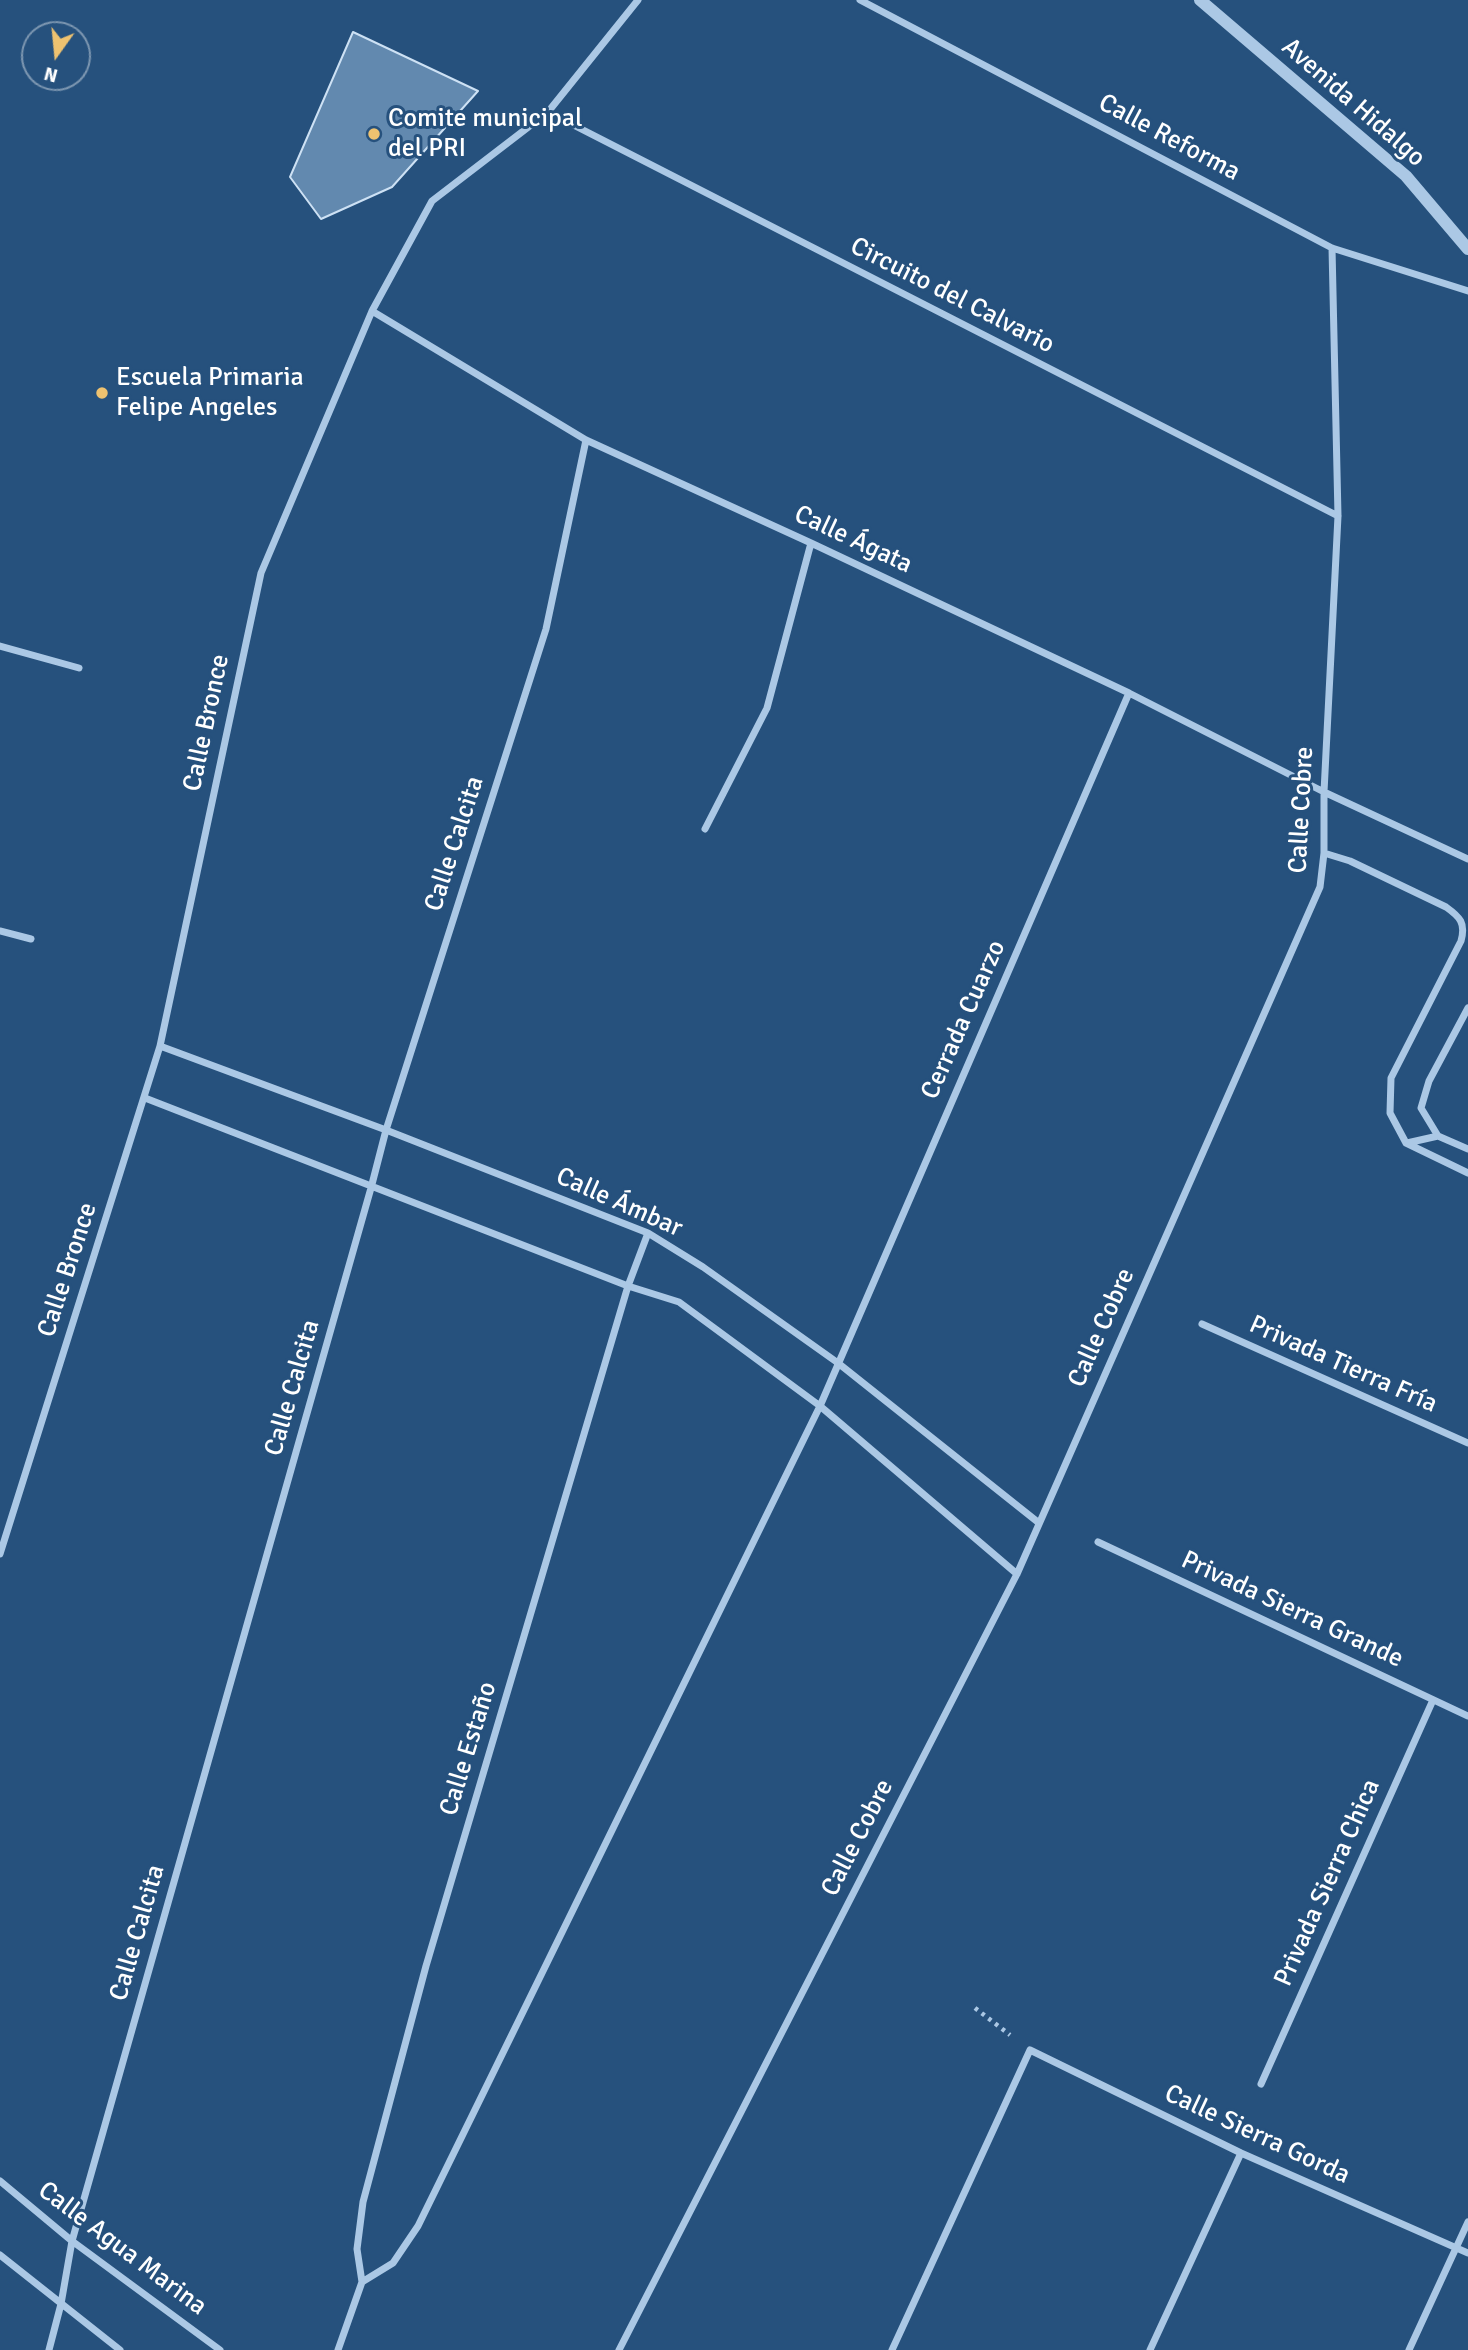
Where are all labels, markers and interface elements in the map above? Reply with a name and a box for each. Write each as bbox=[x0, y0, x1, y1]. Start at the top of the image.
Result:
north arrow bbox=[21, 21, 91, 91]
street label: Avenida Hidalgo bbox=[1275, 32, 1431, 174]
text: N bbox=[42, 61, 61, 88]
street label: Calle Reforma bbox=[1093, 88, 1245, 188]
place label: Comite municipal del PRI bbox=[388, 103, 583, 164]
marker: Comite municipal del PRI bbox=[366, 126, 382, 142]
street label: Circuito del Calvario bbox=[845, 231, 1059, 361]
place label: Escuela Primaria Felipe Angeles bbox=[116, 362, 304, 424]
marker: Escuela Primaria Felipe Angeles bbox=[94, 385, 110, 401]
street label: Calle Ágata bbox=[789, 499, 917, 581]
street label: Calle Bronce bbox=[177, 652, 237, 794]
street label: Calle Cobre bbox=[1283, 746, 1321, 874]
street label: Calle Calcita bbox=[419, 773, 491, 915]
street label: Cerrada Cuarzo bbox=[915, 936, 1013, 1104]
street label: Calle Ámbar bbox=[551, 1161, 687, 1245]
street label: Calle Bronce bbox=[32, 1199, 104, 1341]
street label: Calle Cobre bbox=[1062, 1264, 1142, 1392]
street label: Privada Tierra Fría bbox=[1244, 1310, 1442, 1420]
street label: Calle Calcita bbox=[259, 1316, 327, 1460]
street label: Privada Sierra Grande bbox=[1176, 1545, 1408, 1675]
street label: Calle Estaño bbox=[434, 1678, 504, 1820]
street label: Calle Cobre bbox=[815, 1774, 901, 1902]
street label: Privada Sierra Chica bbox=[1268, 1775, 1388, 1991]
street label: Calle Calcita bbox=[104, 1861, 172, 2005]
street label: Calle Sierra Gorda bbox=[1159, 2078, 1355, 2192]
street label: Calle Agua Marina bbox=[31, 2175, 213, 2323]

